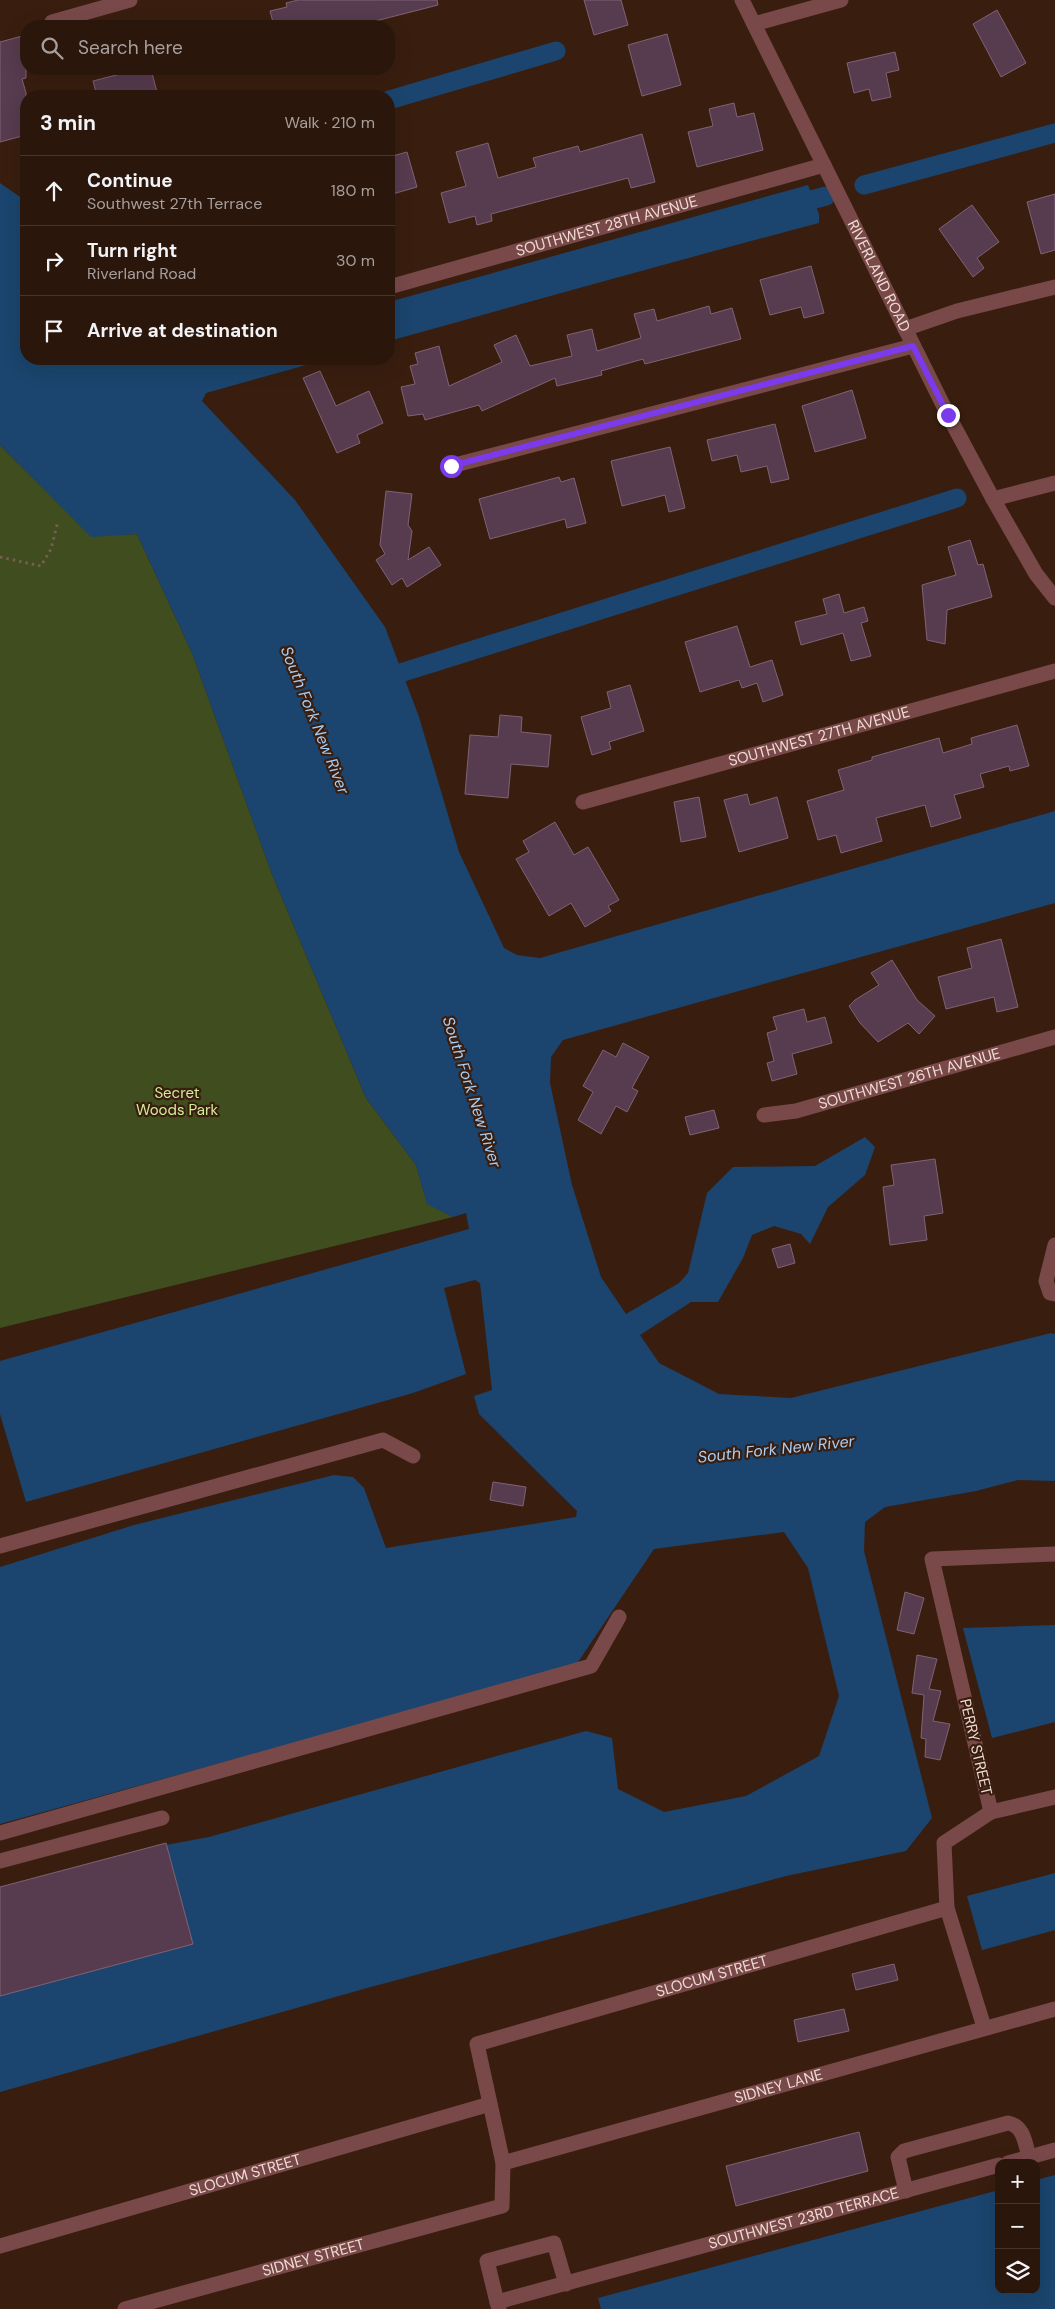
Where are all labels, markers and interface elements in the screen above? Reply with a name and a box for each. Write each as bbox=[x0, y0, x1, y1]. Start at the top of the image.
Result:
search box bbox=[20, 20, 395, 75]
icon: search bbox=[38, 34, 66, 62]
text: Search here bbox=[78, 35, 183, 60]
text: 3 min bbox=[40, 109, 96, 137]
text: Walk · 210 m bbox=[285, 112, 375, 133]
text: Continue bbox=[87, 168, 173, 193]
icon: ahead bbox=[40, 177, 68, 205]
text: 180 m bbox=[331, 180, 375, 201]
street label: SOUTHWEST 28TH AVENUE bbox=[513, 191, 700, 261]
text: Southwest 27th Terrace bbox=[87, 193, 262, 214]
street label: RIVERLAND ROAD bbox=[843, 217, 915, 335]
text: Turn right bbox=[87, 238, 177, 263]
icon: right bbox=[40, 247, 68, 275]
text: 30 m bbox=[336, 250, 375, 271]
text: Riverland Road bbox=[87, 263, 196, 284]
icon: arrive bbox=[40, 317, 68, 345]
text: Arrive at destination bbox=[87, 318, 278, 343]
route end bbox=[937, 404, 960, 427]
route start bbox=[440, 455, 463, 478]
water label: South Fork New River bbox=[276, 643, 355, 798]
street label: SOUTHWEST 27TH AVENUE bbox=[726, 702, 912, 771]
water label: South Fork New River bbox=[438, 1014, 507, 1171]
street label: SOUTHWEST 26TH AVENUE bbox=[816, 1043, 1003, 1114]
park label: Secret Woods Park bbox=[136, 1083, 218, 1120]
water label: South Fork New River bbox=[697, 1430, 857, 1468]
street label: PERRY STREET bbox=[955, 1697, 997, 1797]
street label: SLOCUM STREET bbox=[653, 1950, 770, 2002]
street label: SIDNEY LANE bbox=[732, 2064, 825, 2108]
street label: SLOCUM STREET bbox=[187, 2149, 303, 2201]
map controls bbox=[995, 2159, 1040, 2294]
button: + bbox=[995, 2159, 1040, 2204]
street label: SOUTHWEST 23RD TERRACE bbox=[706, 2183, 901, 2254]
button: − bbox=[995, 2204, 1040, 2249]
street label: SIDNEY STREET bbox=[260, 2234, 367, 2281]
button: layers bbox=[995, 2249, 1040, 2294]

